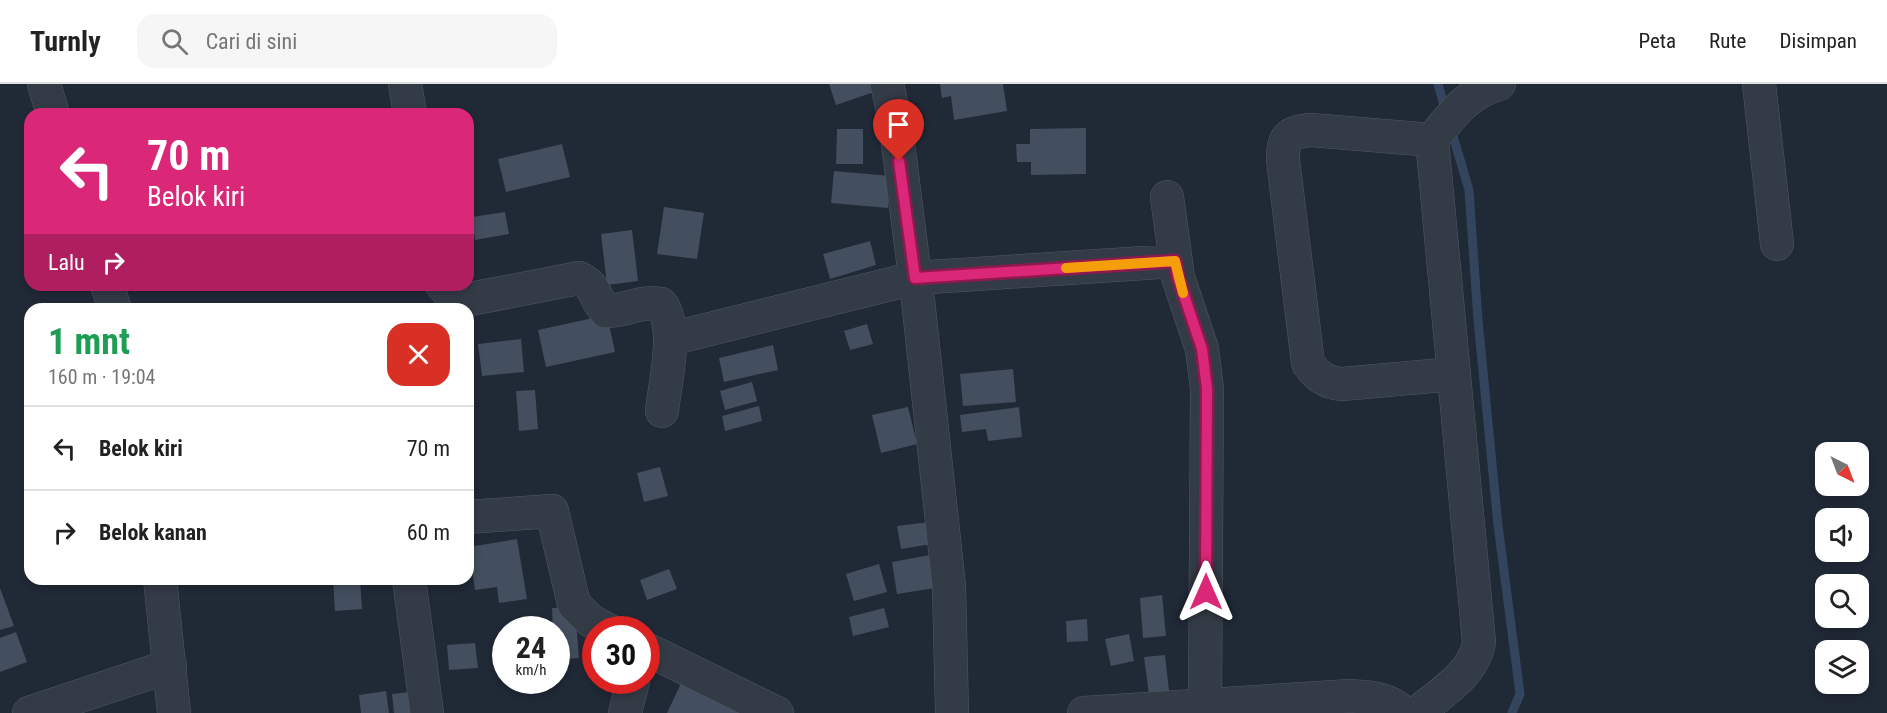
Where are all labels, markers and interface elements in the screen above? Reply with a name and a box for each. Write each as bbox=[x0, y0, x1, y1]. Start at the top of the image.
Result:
search box bbox=[137, 14, 557, 68]
text: Turnly bbox=[30, 25, 101, 58]
icon: search bbox=[158, 25, 191, 58]
text: Cari di sini bbox=[206, 29, 297, 54]
text: Peta bbox=[1638, 29, 1676, 53]
text: Rute bbox=[1709, 29, 1746, 53]
text: Disimpan bbox=[1779, 29, 1857, 53]
pin bbox=[873, 99, 924, 161]
icon: arrive bbox=[882, 108, 915, 141]
text: 70 m bbox=[147, 131, 230, 180]
icon: left bbox=[48, 132, 126, 210]
text: Belok kiri bbox=[147, 181, 245, 213]
icon: right bbox=[97, 246, 130, 279]
text: Lalu bbox=[48, 250, 85, 275]
text: 1 mnt bbox=[48, 321, 130, 363]
button: close bbox=[387, 323, 450, 386]
text: 160 m · 19:04 bbox=[48, 365, 155, 389]
icon: left bbox=[48, 432, 81, 465]
text: Belok kiri bbox=[99, 436, 183, 461]
text: 70 m bbox=[407, 436, 450, 461]
north arrow bbox=[1815, 442, 1869, 496]
map controls bbox=[1815, 442, 1869, 694]
button: sound bbox=[1815, 508, 1869, 562]
icon: right bbox=[48, 516, 81, 549]
text: Belok kanan bbox=[99, 520, 207, 545]
text: 60 m bbox=[407, 520, 450, 545]
position arrow bbox=[1174, 560, 1238, 624]
button: search bbox=[1815, 574, 1869, 628]
speed limit sign: 30 bbox=[582, 616, 660, 694]
text: 24 bbox=[516, 630, 546, 665]
button: layers bbox=[1815, 640, 1869, 694]
text: km/h bbox=[516, 661, 546, 679]

